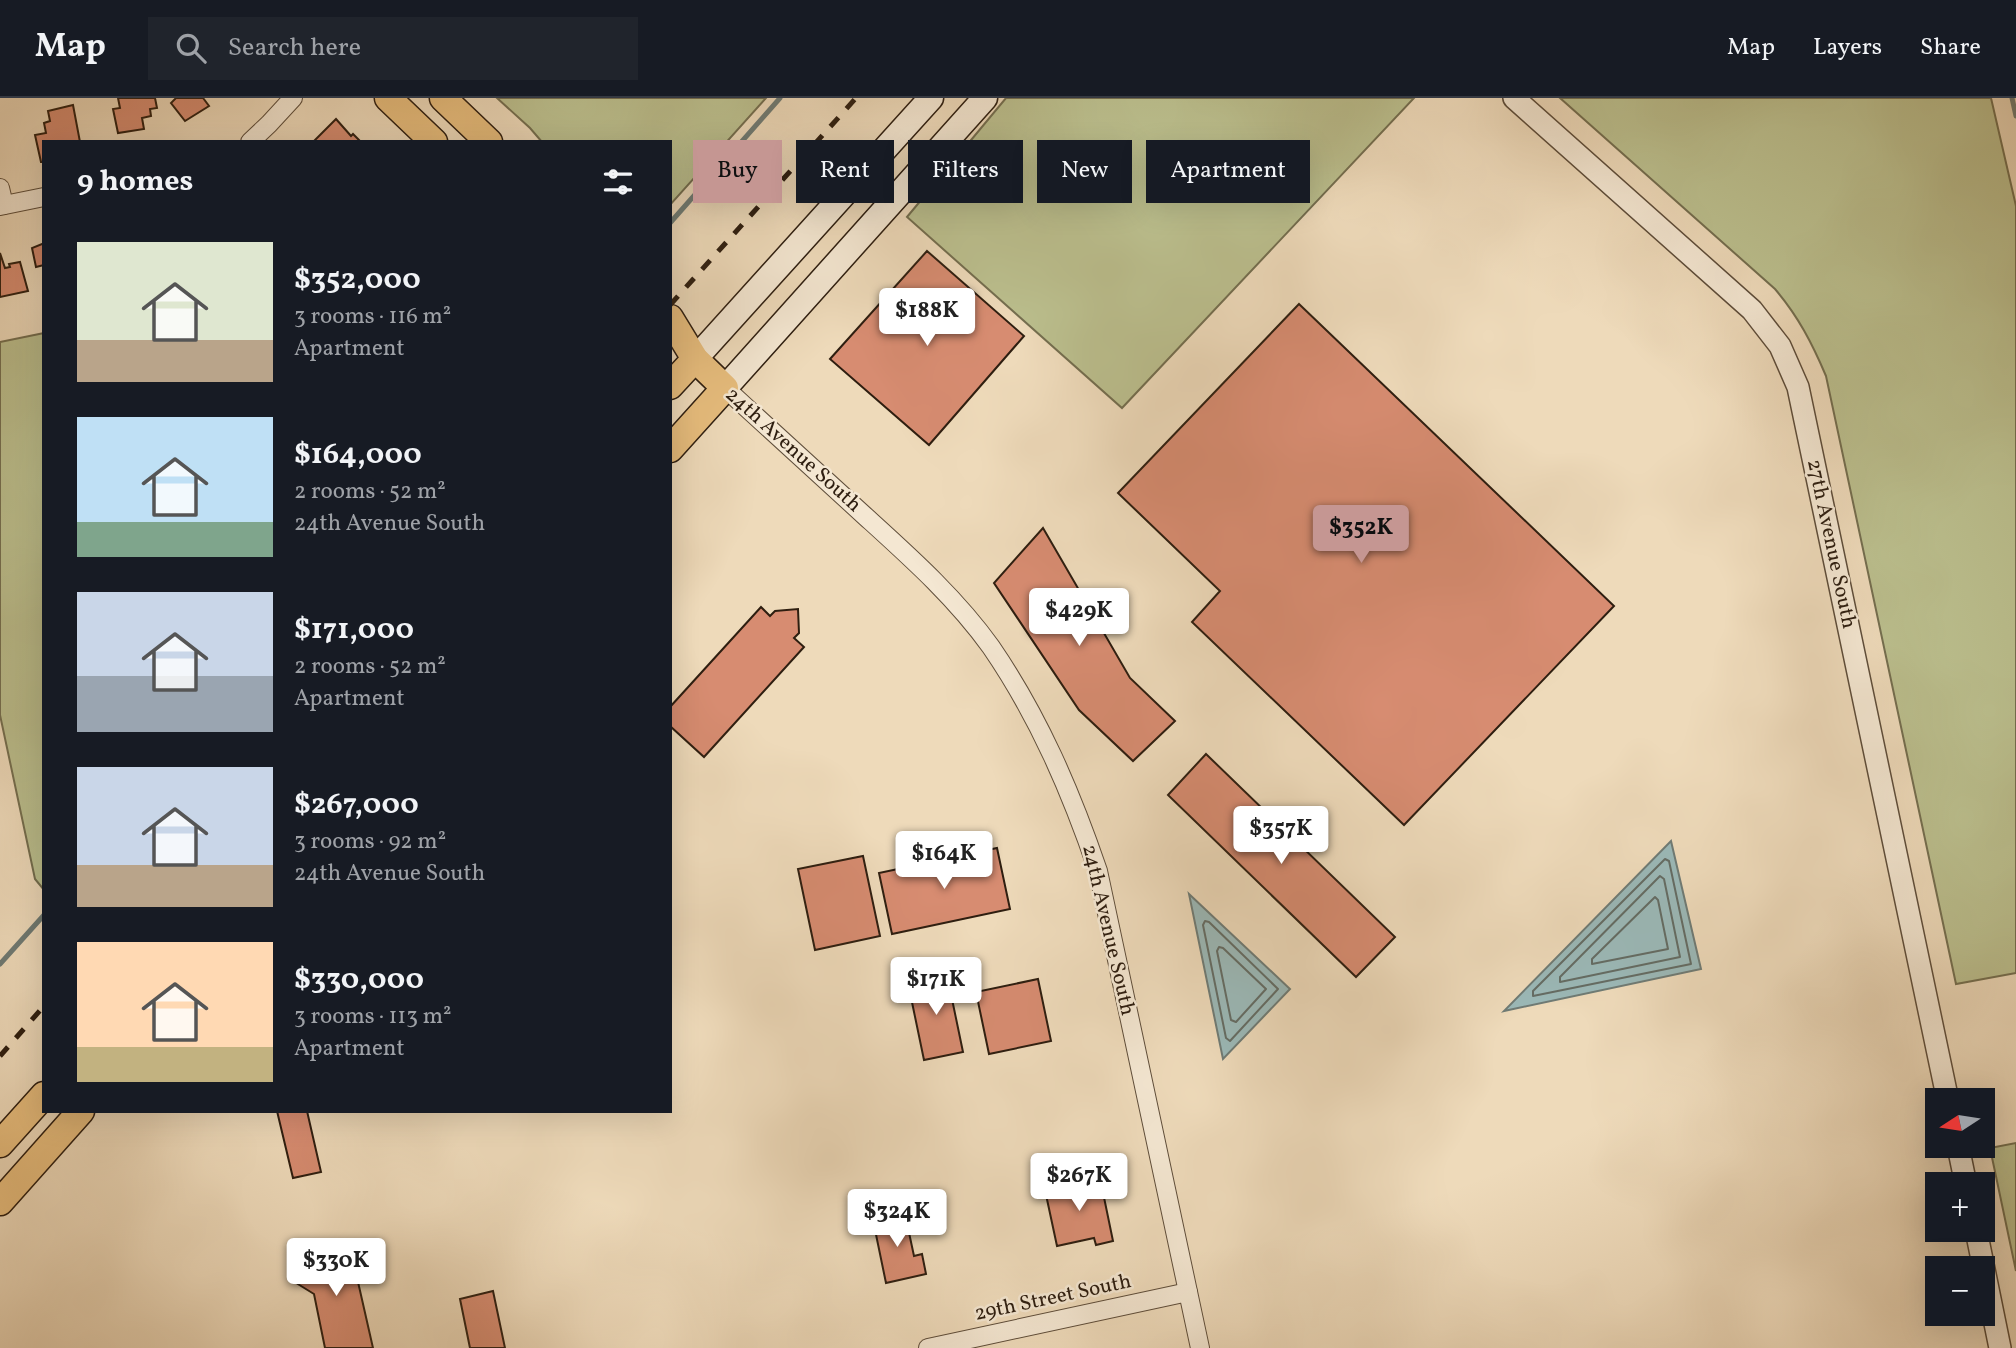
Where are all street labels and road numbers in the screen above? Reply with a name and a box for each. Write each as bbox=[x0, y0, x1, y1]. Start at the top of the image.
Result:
street label: 24th Avenue South bbox=[718, 381, 868, 519]
street label: 27th Avenue South bbox=[1799, 457, 1863, 631]
street label: 24th Avenue South bbox=[1074, 842, 1142, 1018]
street label: 29th Street South bbox=[972, 1267, 1134, 1329]

